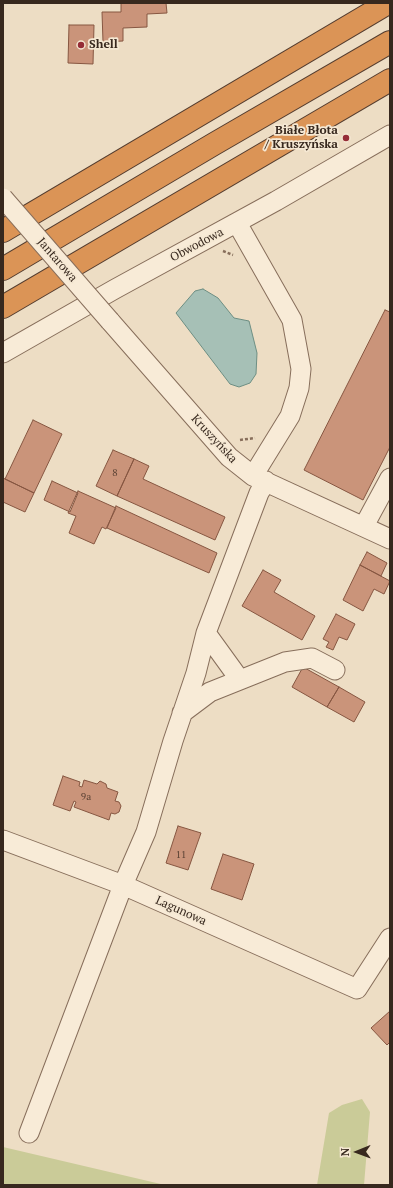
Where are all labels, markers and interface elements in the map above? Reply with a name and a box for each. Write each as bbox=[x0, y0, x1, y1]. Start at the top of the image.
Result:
place label: Shell bbox=[89, 38, 118, 52]
marker: Shell bbox=[76, 40, 86, 50]
place label: Białe Błota / Kruszyńska bbox=[265, 124, 338, 152]
marker: Białe Błota / Kruszyńska bbox=[341, 133, 351, 143]
street label: Obwodowa bbox=[168, 225, 226, 265]
street label: Jantarowa bbox=[34, 235, 80, 285]
street label: Kruszyńska bbox=[188, 412, 240, 466]
house number: 8 bbox=[112, 467, 118, 479]
house number: 9a bbox=[81, 791, 91, 803]
house number: 11 bbox=[176, 849, 186, 861]
street label: Lagunowa bbox=[153, 893, 209, 929]
north arrow bbox=[337, 1132, 377, 1172]
text: N bbox=[338, 1148, 352, 1157]

